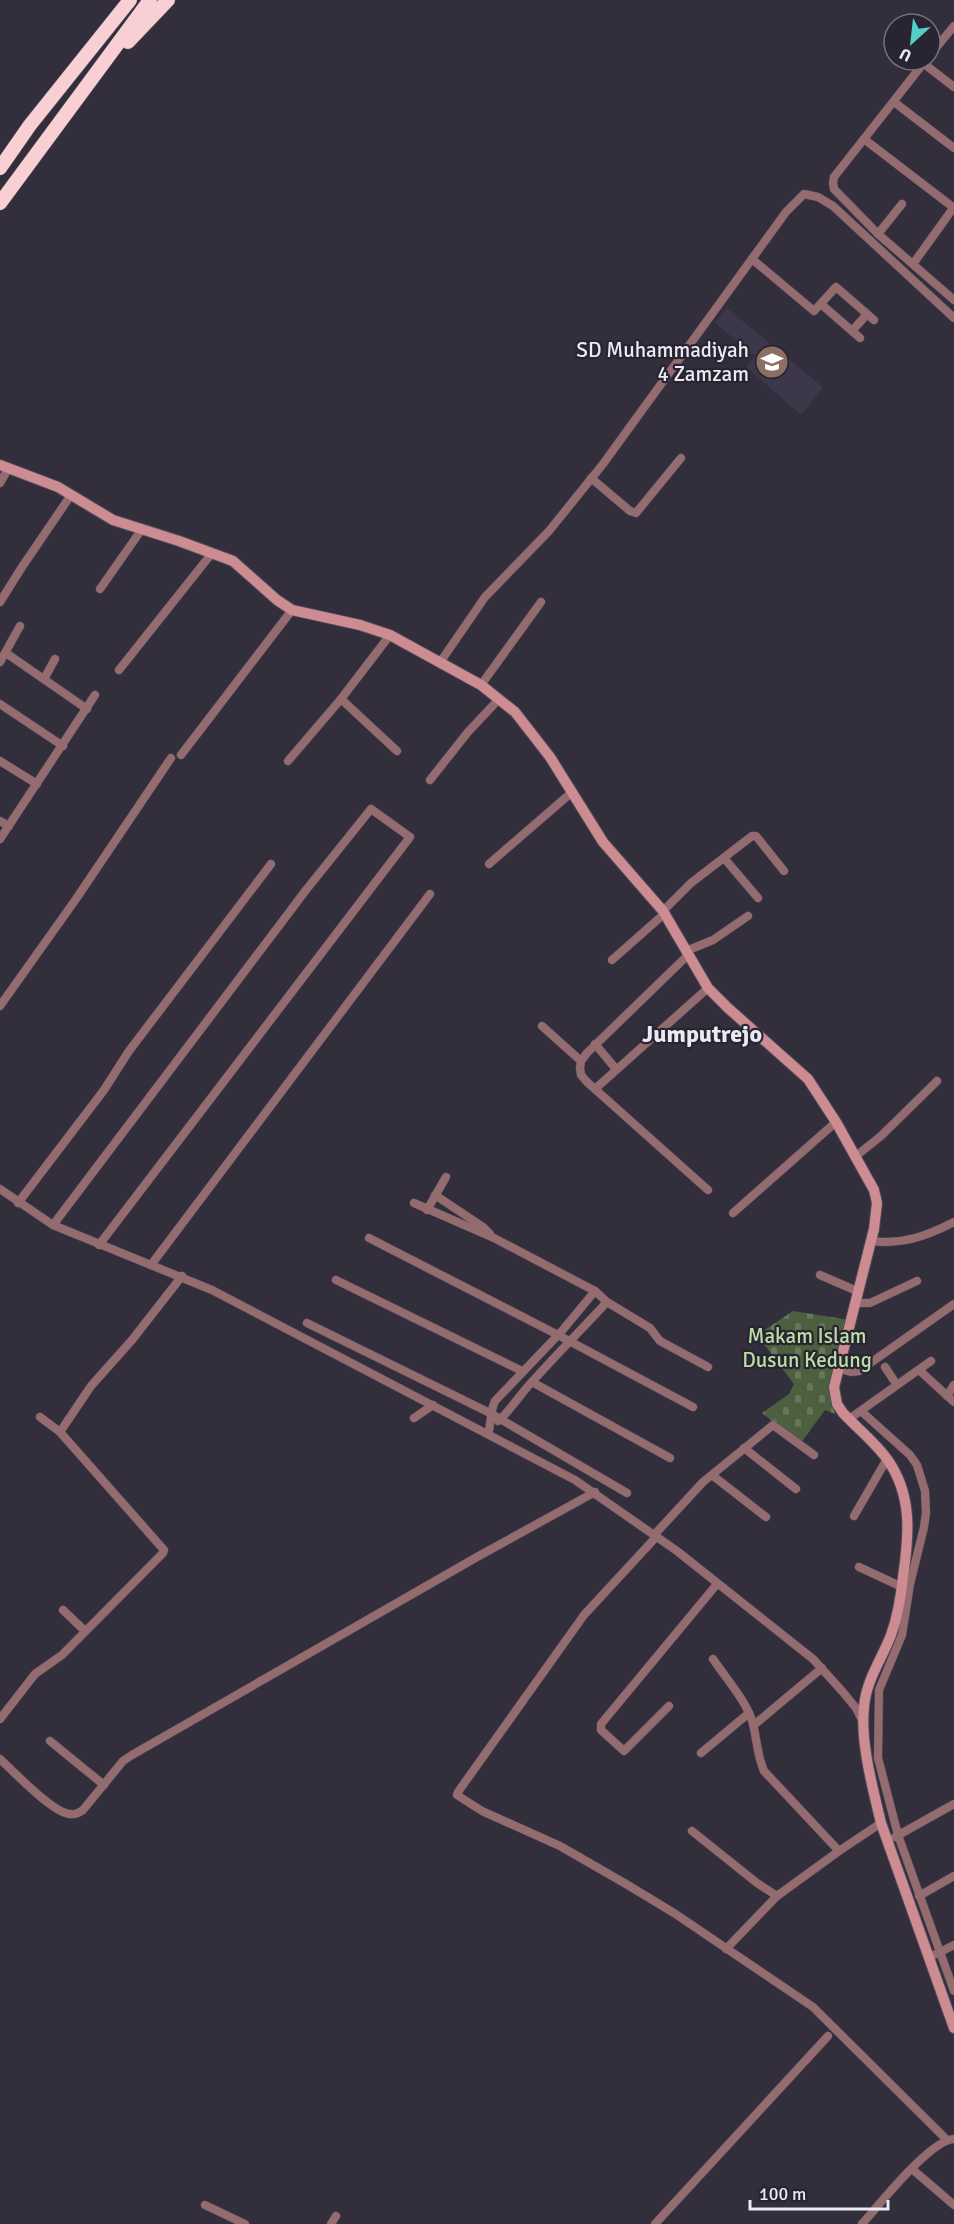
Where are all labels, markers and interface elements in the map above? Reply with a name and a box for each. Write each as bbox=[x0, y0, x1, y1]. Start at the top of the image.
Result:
north arrow bbox=[882, 12, 942, 72]
text: U bbox=[896, 43, 915, 66]
place label: SD Muhammadiyah 4 Zamzam bbox=[576, 337, 749, 387]
school or university icon: SD Muhammadiyah 4 Zamzam bbox=[754, 344, 790, 380]
district label: Jumputrejo bbox=[642, 1019, 762, 1049]
park label: Makam Islam Dusun Kedung bbox=[742, 1323, 872, 1373]
scale bar bbox=[750, 2173, 888, 2211]
text: 100 m bbox=[759, 2183, 806, 2205]

